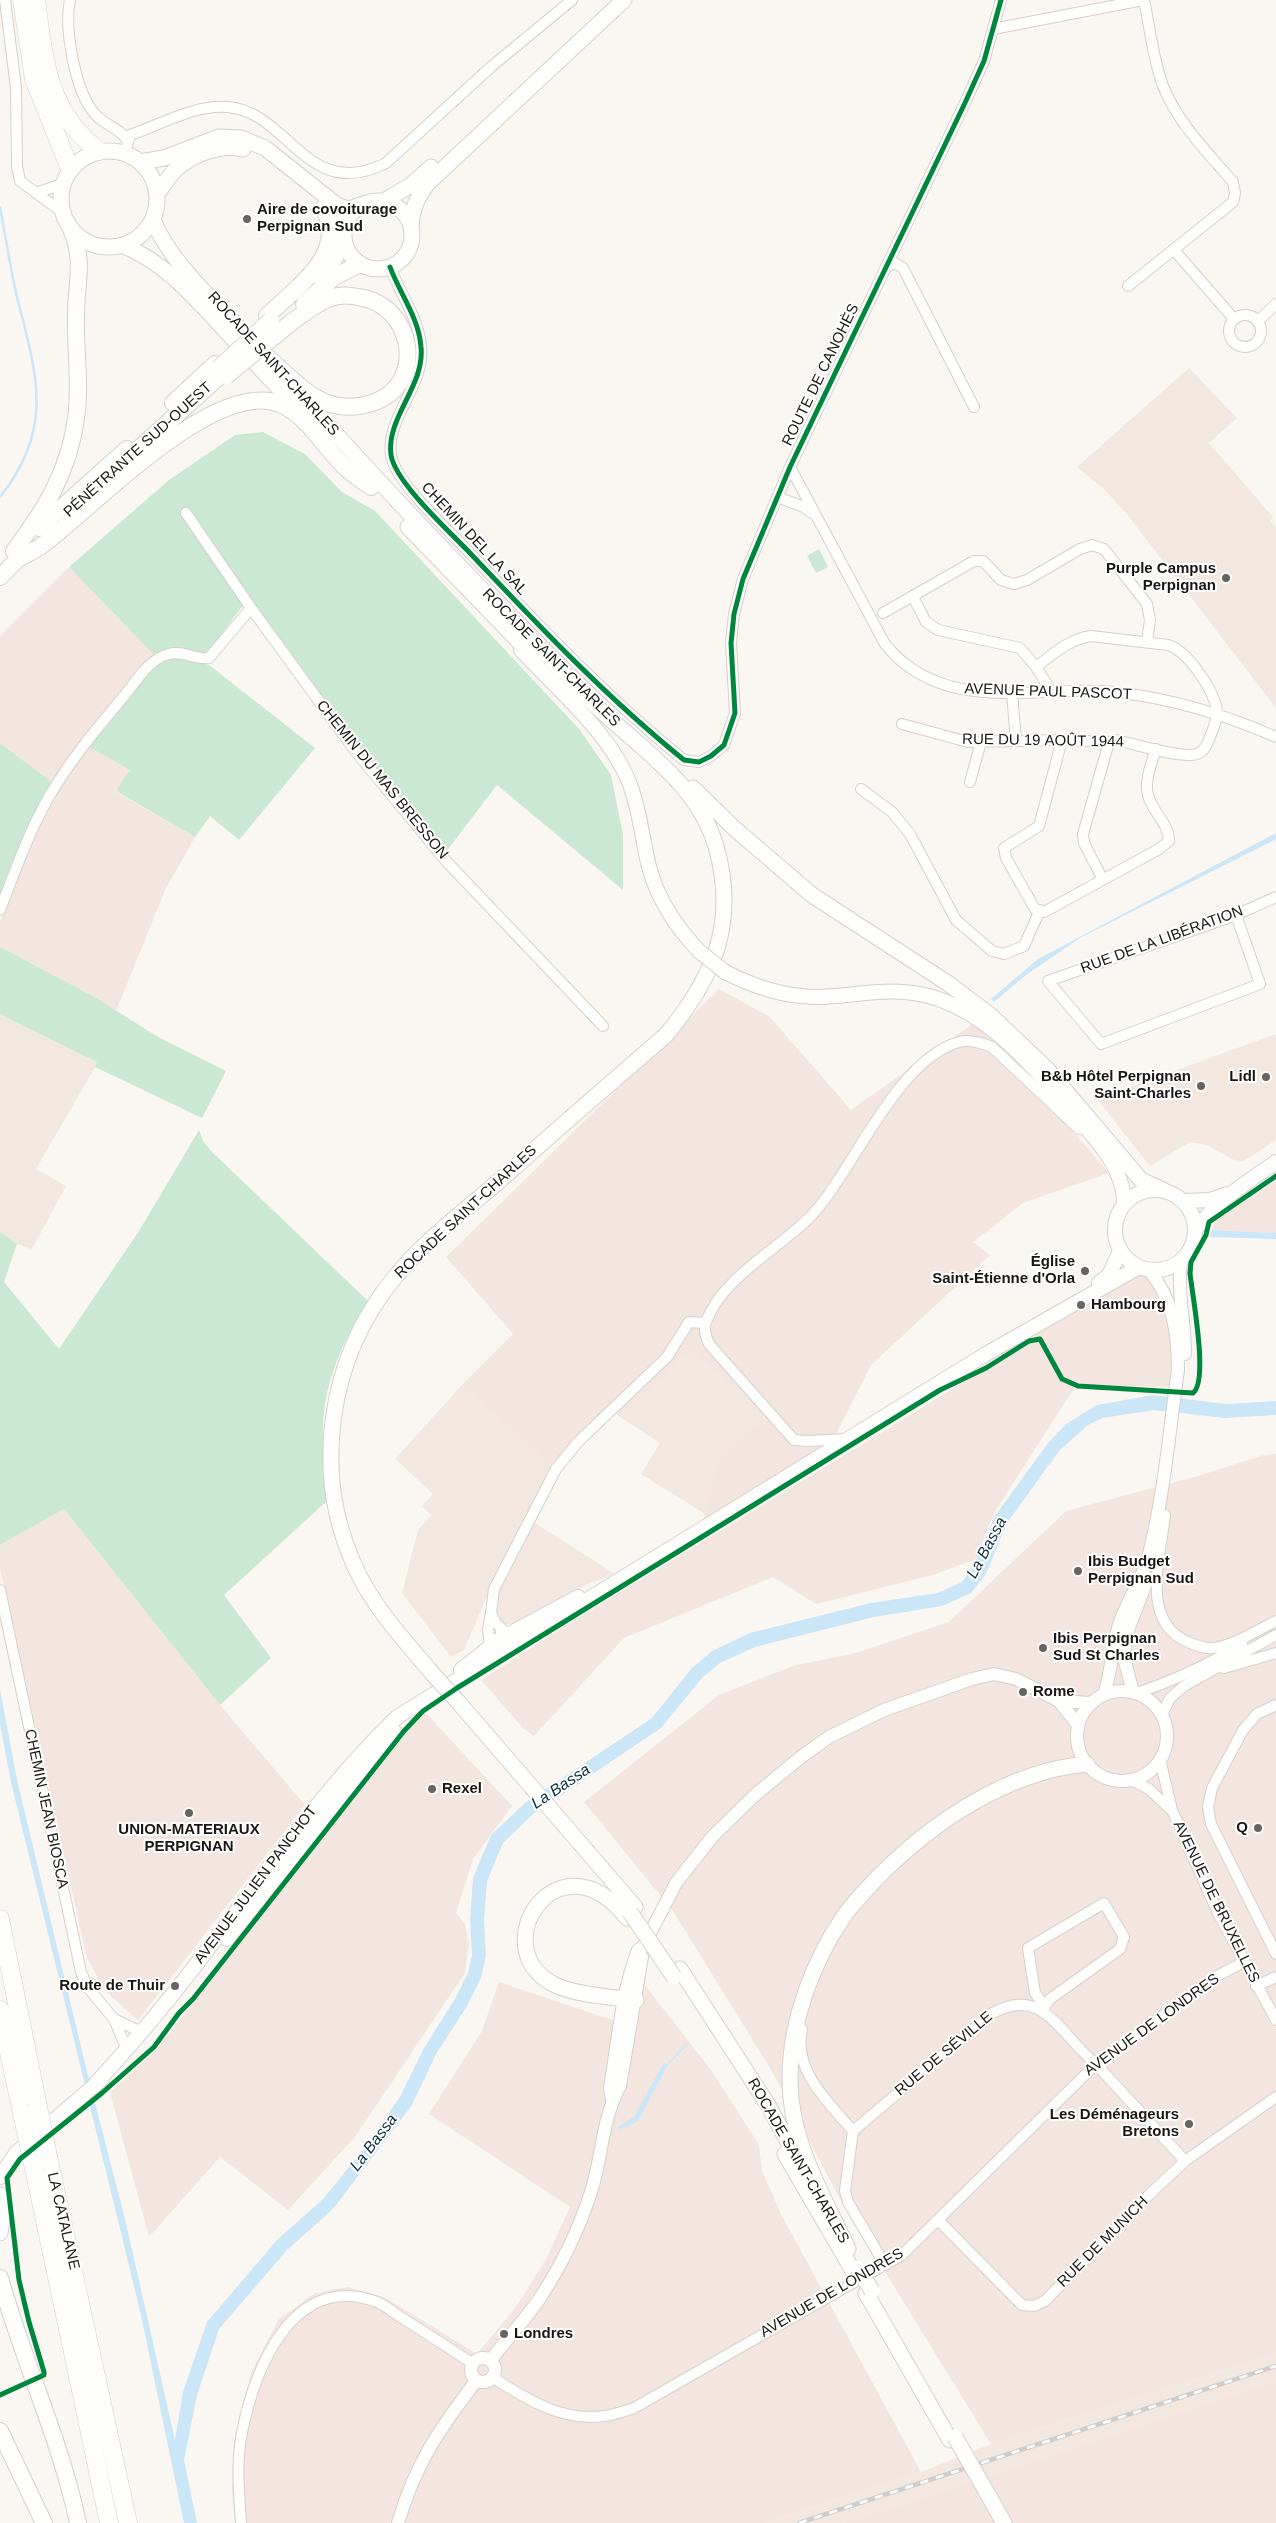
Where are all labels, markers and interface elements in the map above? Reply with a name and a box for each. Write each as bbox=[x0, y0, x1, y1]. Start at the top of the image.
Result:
place label: Aire de covoiturage Perpignan Sud bbox=[257, 201, 397, 236]
marker: Aire de covoiturage Perpignan Sud bbox=[241, 213, 253, 225]
street label: ROCADE SAINT-CHARLES bbox=[204, 288, 342, 440]
street label: ROUTE DE CANOHÈS bbox=[779, 301, 863, 449]
street label: PÉNÉTRANTE SUD-OUEST bbox=[60, 379, 216, 521]
street label: CHEMIN DEL LA SAL bbox=[417, 479, 531, 599]
place label: Purple Campus Perpignan bbox=[1106, 560, 1216, 595]
marker: Purple Campus Perpignan bbox=[1220, 572, 1232, 584]
street label: ROCADE SAINT-CHARLES bbox=[478, 585, 624, 731]
street label: AVENUE PAUL PASCOT bbox=[964, 680, 1132, 704]
street label: CHEMIN DU MAS BRESSON bbox=[312, 697, 452, 863]
street label: RUE DU 19 AOÛT 1944 bbox=[962, 731, 1124, 751]
street label: RUE DE LA LIBÉRATION bbox=[1078, 902, 1246, 978]
place label: B&b Hôtel Perpignan Saint-Charles bbox=[1041, 1068, 1191, 1103]
place label: Lidl bbox=[1229, 1068, 1256, 1086]
marker: Lidl bbox=[1260, 1071, 1272, 1083]
marker: B&b Hôtel Perpignan Saint-Charles bbox=[1195, 1080, 1207, 1092]
street label: ROCADE SAINT-CHARLES bbox=[391, 1141, 541, 1283]
place label: Église Saint-Étienne d'Orla bbox=[932, 1253, 1075, 1288]
marker: Église Saint-Étienne d'Orla bbox=[1079, 1265, 1091, 1277]
place label: Hambourg bbox=[1091, 1296, 1166, 1314]
marker: Hambourg bbox=[1075, 1299, 1087, 1311]
water label: La Bassa bbox=[963, 1514, 1011, 1582]
place label: Ibis Budget Perpignan Sud bbox=[1088, 1553, 1194, 1588]
marker: Ibis Budget Perpignan Sud bbox=[1072, 1565, 1084, 1577]
place label: Ibis Perpignan Sud St Charles bbox=[1053, 1630, 1160, 1665]
marker: Ibis Perpignan Sud St Charles bbox=[1037, 1642, 1049, 1654]
place label: Rome bbox=[1033, 1683, 1075, 1701]
marker: Rome bbox=[1017, 1686, 1029, 1698]
street label: CHEMIN JEAN BIOSCA bbox=[20, 1728, 72, 1890]
water label: La Bassa bbox=[528, 1760, 594, 1814]
place label: Rexel bbox=[442, 1780, 482, 1798]
marker: Rexel bbox=[426, 1783, 438, 1795]
street label: AVENUE JULIEN PANCHOT bbox=[191, 1803, 321, 1967]
marker: UNION-MATERIAUX PERPIGNAN bbox=[183, 1807, 195, 1819]
street label: AVENUE DE BRUXELLES bbox=[1169, 1818, 1263, 1986]
place label: Q bbox=[1236, 1819, 1248, 1837]
place label: UNION-MATERIAUX PERPIGNAN bbox=[118, 1821, 260, 1856]
marker: Q bbox=[1252, 1822, 1264, 1834]
street label: AVENUE DE LONDRES bbox=[1081, 1970, 1223, 2080]
place label: Route de Thuir bbox=[59, 1977, 165, 1995]
marker: Route de Thuir bbox=[169, 1980, 181, 1992]
street label: RUE DE SÉVILLE bbox=[892, 2008, 996, 2100]
street label: ROCADE SAINT-CHARLES bbox=[743, 2075, 853, 2247]
place label: Les Déménageurs Bretons bbox=[1050, 2106, 1179, 2141]
water label: La Bassa bbox=[346, 2111, 402, 2175]
marker: Les Déménageurs Bretons bbox=[1183, 2118, 1195, 2130]
street label: LA CATALANE bbox=[43, 2171, 83, 2271]
street label: RUE DE MUNICH bbox=[1054, 2193, 1152, 2291]
street label: AVENUE DE LONDRES bbox=[757, 2245, 907, 2341]
place label: Londres bbox=[514, 2325, 573, 2343]
marker: Londres bbox=[498, 2328, 510, 2340]

